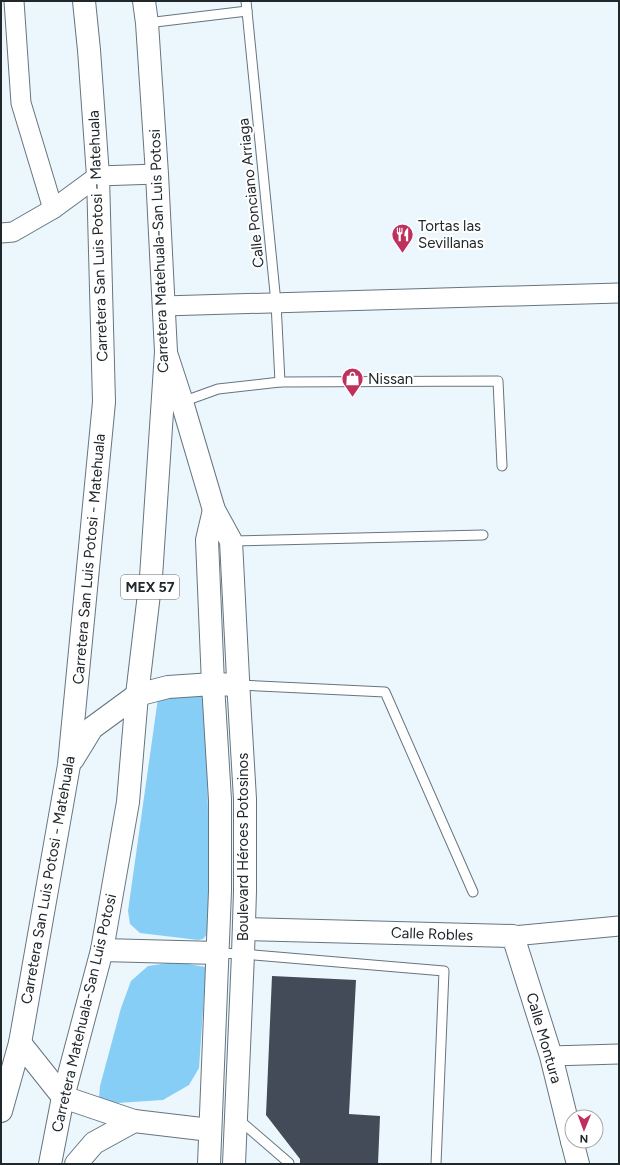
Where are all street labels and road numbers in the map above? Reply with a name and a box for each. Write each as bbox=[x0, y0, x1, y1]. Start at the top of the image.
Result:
street label: Carretera San Luis Potosi - Matehuala bbox=[85, 110, 111, 362]
street label: Calle Ponciano Arriaga bbox=[234, 117, 268, 269]
street label: Carretera Matehuala-San Luis Potosi bbox=[146, 129, 172, 373]
street label: Carretera San Luis Potosi - Matehuala bbox=[69, 433, 109, 685]
road number: MEX 57 bbox=[121, 575, 179, 599]
street label: Boulevard Héroes Potosinos bbox=[234, 753, 252, 941]
street label: Carretera San Luis Potosi - Matehuala bbox=[17, 755, 79, 1005]
street label: Carretera Matehuala-San Luis Potosi bbox=[48, 892, 120, 1134]
street label: Calle Robles bbox=[391, 924, 473, 944]
street label: Calle Montura bbox=[522, 991, 566, 1085]

